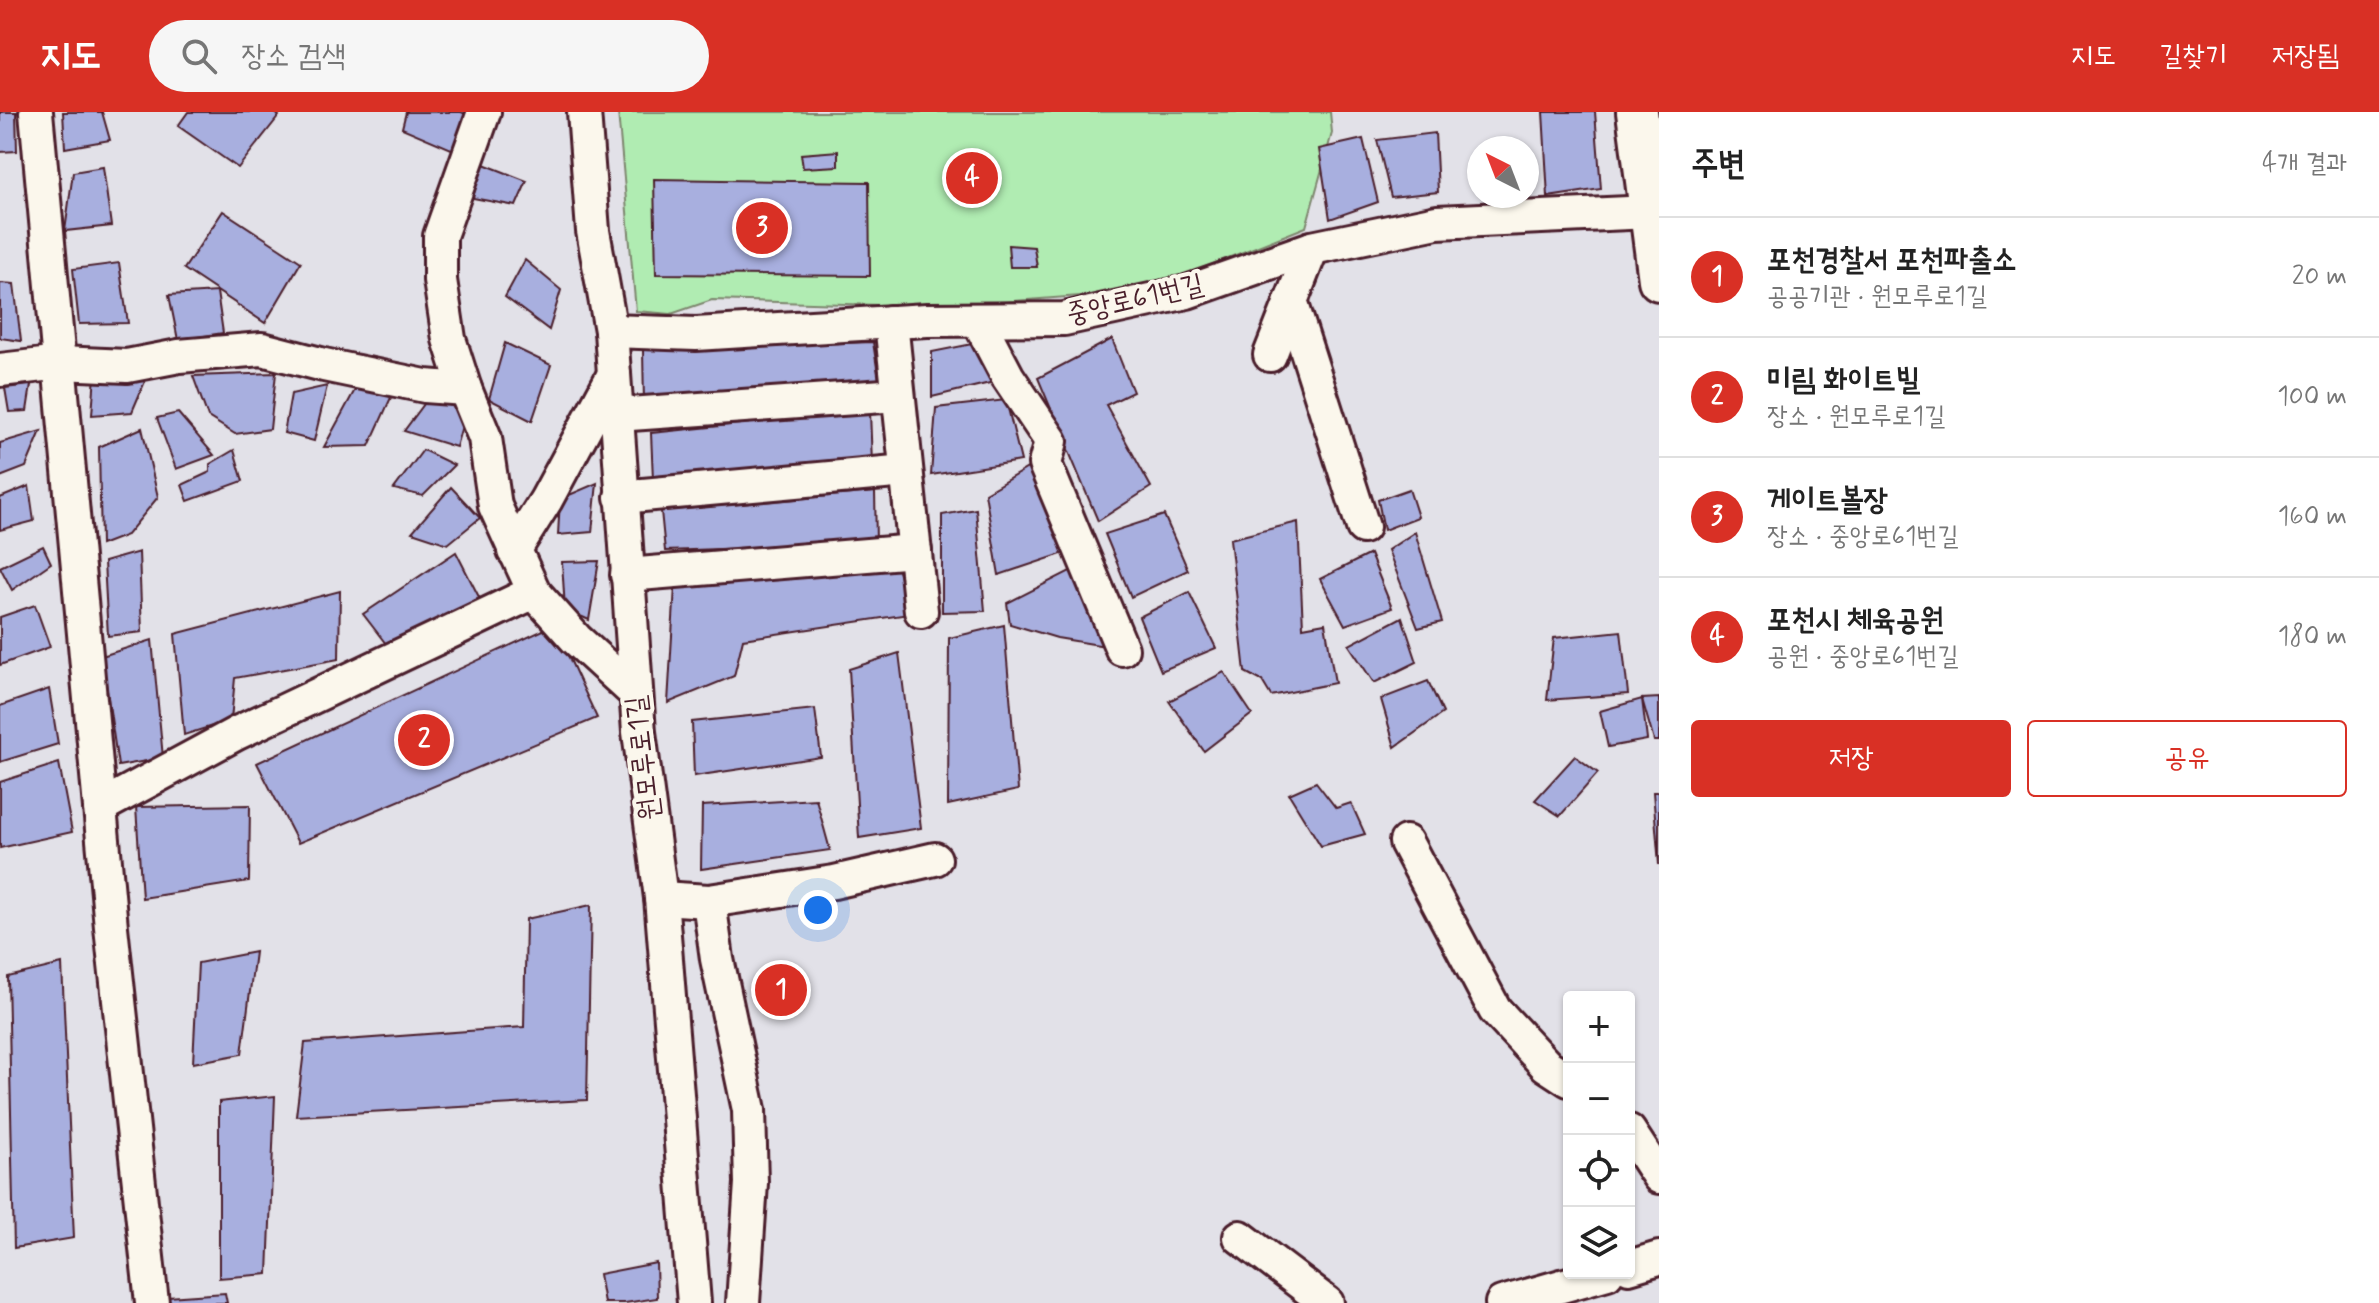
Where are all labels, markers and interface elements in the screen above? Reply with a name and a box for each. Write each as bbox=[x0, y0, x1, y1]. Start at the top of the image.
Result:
search box bbox=[149, 20, 709, 92]
text: 지도 bbox=[40, 32, 101, 81]
icon: search bbox=[177, 34, 221, 78]
text: 장소 검색 bbox=[241, 37, 346, 76]
text: 지도 bbox=[2071, 38, 2116, 75]
text: 길찾기 bbox=[2160, 38, 2227, 75]
text: 저장됨 bbox=[2271, 38, 2339, 75]
north arrow bbox=[1467, 136, 1539, 208]
text: 주변 bbox=[1691, 142, 1746, 187]
text: 4개 결과 bbox=[2262, 147, 2347, 181]
pin: 4 bbox=[946, 148, 998, 208]
pin: 3 bbox=[736, 198, 788, 258]
text: 포천경찰서 포천파출소 bbox=[1767, 241, 2017, 280]
text: 1 bbox=[1711, 260, 1723, 294]
text: 20 m bbox=[2292, 260, 2347, 294]
street label: 중앙로61번길 bbox=[1063, 266, 1207, 334]
text: 공공기관 · 원모루로1길 bbox=[1767, 280, 1987, 314]
text: 미림 화이트빌 bbox=[1767, 361, 1920, 400]
text: 2 bbox=[1711, 380, 1723, 414]
text: 100 m bbox=[2277, 380, 2347, 414]
text: 장소 · 원모루로1길 bbox=[1767, 400, 1945, 434]
text: 게이트볼장 bbox=[1767, 481, 1888, 520]
text: 3 bbox=[1711, 500, 1723, 534]
text: 160 m bbox=[2278, 500, 2347, 534]
text: 장소 · 중앙로61번길 bbox=[1767, 520, 1958, 554]
text: 포천시 체육공원 bbox=[1767, 601, 1944, 640]
text: 4 bbox=[1709, 620, 1725, 654]
text: 180 m bbox=[2278, 620, 2347, 654]
text: 공원 · 중앙로61번길 bbox=[1767, 640, 1958, 674]
street label: 원모루로1길 bbox=[618, 694, 670, 822]
pin: 2 bbox=[398, 710, 450, 770]
button: 저장 bbox=[1691, 720, 2011, 797]
button: 공유 bbox=[2027, 720, 2347, 797]
your location bbox=[798, 890, 838, 930]
pin: 1 bbox=[755, 960, 807, 1020]
map controls bbox=[1563, 991, 1635, 1279]
button: + bbox=[1563, 991, 1635, 1063]
button: − bbox=[1563, 1063, 1635, 1135]
button: locate bbox=[1563, 1135, 1635, 1207]
button: layers bbox=[1563, 1207, 1635, 1279]

